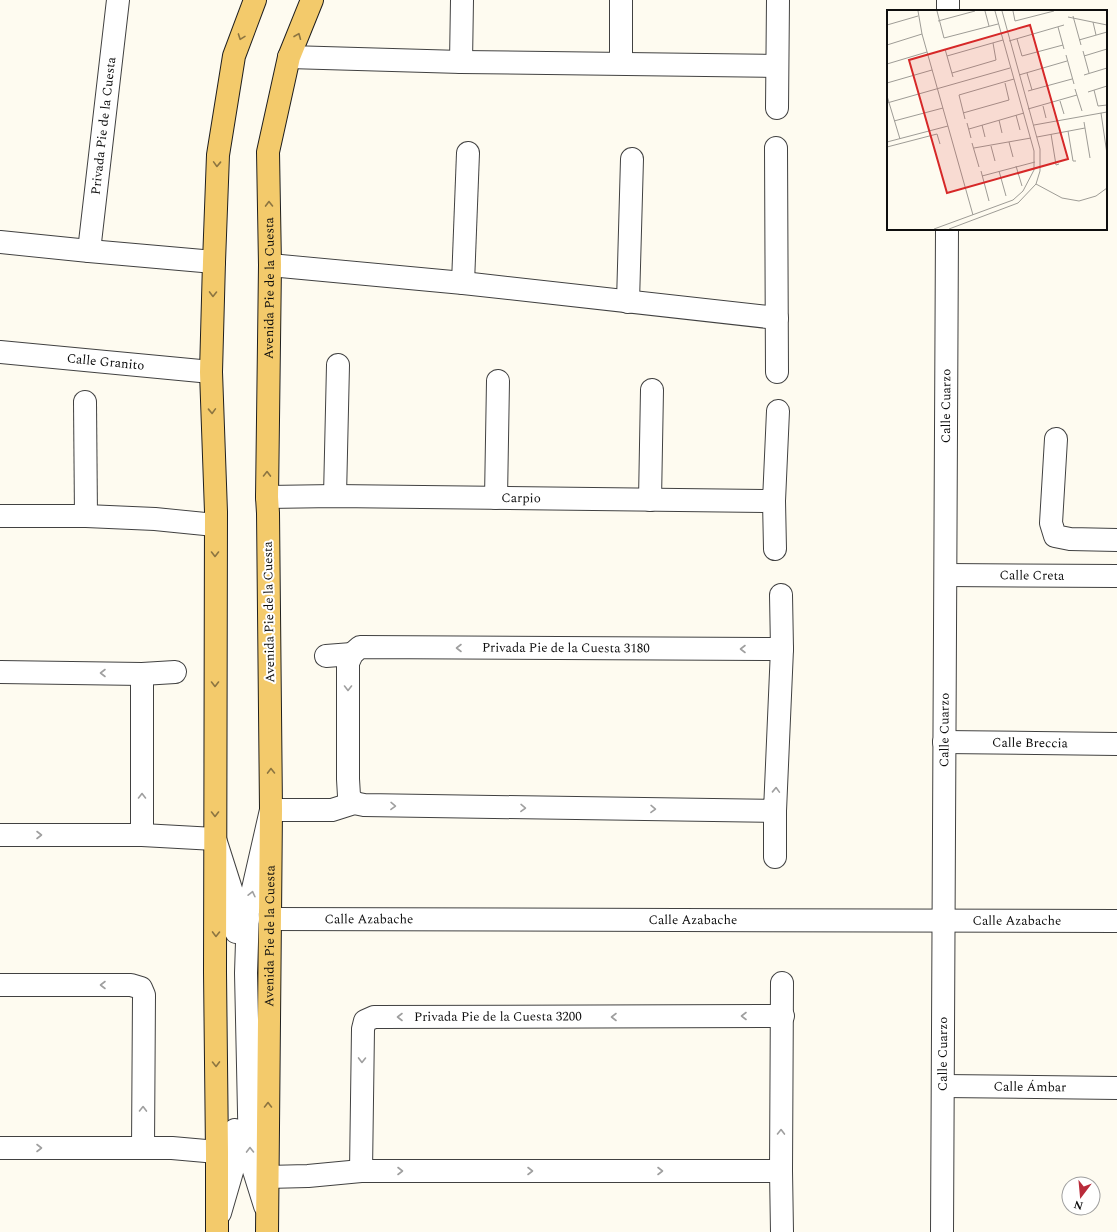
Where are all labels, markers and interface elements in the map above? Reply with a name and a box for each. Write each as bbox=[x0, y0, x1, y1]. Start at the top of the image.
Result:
inset map bbox=[887, 10, 1107, 230]
one-way arrow bbox=[293, 32, 301, 39]
one-way arrow bbox=[238, 33, 246, 40]
street label: Privada Pie de la Cuesta bbox=[86, 55, 121, 196]
one-way arrow bbox=[213, 161, 222, 167]
one-way arrow bbox=[265, 201, 273, 207]
street label: Avenida Pie de la Cuesta bbox=[259, 216, 280, 359]
one-way arrow bbox=[209, 291, 217, 297]
street label: Calle Granito bbox=[66, 348, 145, 376]
street label: Calle Cuarzo bbox=[936, 369, 956, 443]
one-way arrow bbox=[208, 408, 216, 414]
one-way arrow bbox=[263, 471, 271, 477]
street label: Carpio bbox=[501, 488, 541, 508]
street label: Avenida Pie de la Cuesta bbox=[258, 540, 280, 683]
one-way arrow bbox=[211, 551, 219, 557]
street label: Calle Creta bbox=[1000, 565, 1065, 586]
street label: Privada Pie de la Cuesta 3180 bbox=[482, 638, 650, 658]
one-way arrow bbox=[456, 644, 462, 652]
one-way arrow bbox=[740, 645, 746, 653]
one-way arrow bbox=[100, 669, 106, 677]
one-way arrow bbox=[211, 681, 219, 687]
one-way arrow bbox=[344, 685, 352, 691]
street label: Calle Cuarzo bbox=[934, 693, 955, 767]
street label: Calle Breccia bbox=[992, 733, 1069, 753]
one-way arrow bbox=[267, 768, 275, 774]
one-way arrow bbox=[772, 787, 780, 793]
one-way arrow bbox=[138, 793, 146, 799]
one-way arrow bbox=[390, 802, 396, 810]
one-way arrow bbox=[520, 804, 526, 812]
one-way arrow bbox=[650, 805, 656, 813]
one-way arrow bbox=[211, 811, 219, 817]
one-way arrow bbox=[36, 831, 42, 839]
street label: Avenida Pie de la Cuesta bbox=[259, 864, 280, 1007]
one-way arrow bbox=[247, 891, 255, 897]
street label: Calle Azabache bbox=[325, 909, 413, 929]
street label: Calle Azabache bbox=[649, 910, 737, 930]
street label: Calle Azabache bbox=[973, 911, 1061, 931]
one-way arrow bbox=[212, 931, 220, 937]
one-way arrow bbox=[100, 981, 106, 989]
street label: Privada Pie de la Cuesta 3200 bbox=[414, 1006, 582, 1027]
one-way arrow bbox=[741, 1012, 747, 1020]
one-way arrow bbox=[397, 1013, 403, 1021]
one-way arrow bbox=[611, 1013, 617, 1021]
street label: Calle Cuarzo bbox=[933, 1017, 953, 1091]
one-way arrow bbox=[358, 1057, 367, 1063]
one-way arrow bbox=[212, 1061, 220, 1067]
street label: Calle Ámbar bbox=[994, 1077, 1066, 1097]
one-way arrow bbox=[264, 1102, 272, 1108]
one-way arrow bbox=[139, 1106, 147, 1112]
one-way arrow bbox=[777, 1129, 785, 1135]
one-way arrow bbox=[36, 1144, 42, 1152]
one-way arrow bbox=[246, 1147, 254, 1153]
one-way arrow bbox=[397, 1167, 403, 1175]
one-way arrow bbox=[527, 1167, 533, 1175]
one-way arrow bbox=[657, 1167, 663, 1175]
north arrow bbox=[1061, 1176, 1101, 1216]
text: N bbox=[1072, 1196, 1085, 1215]

